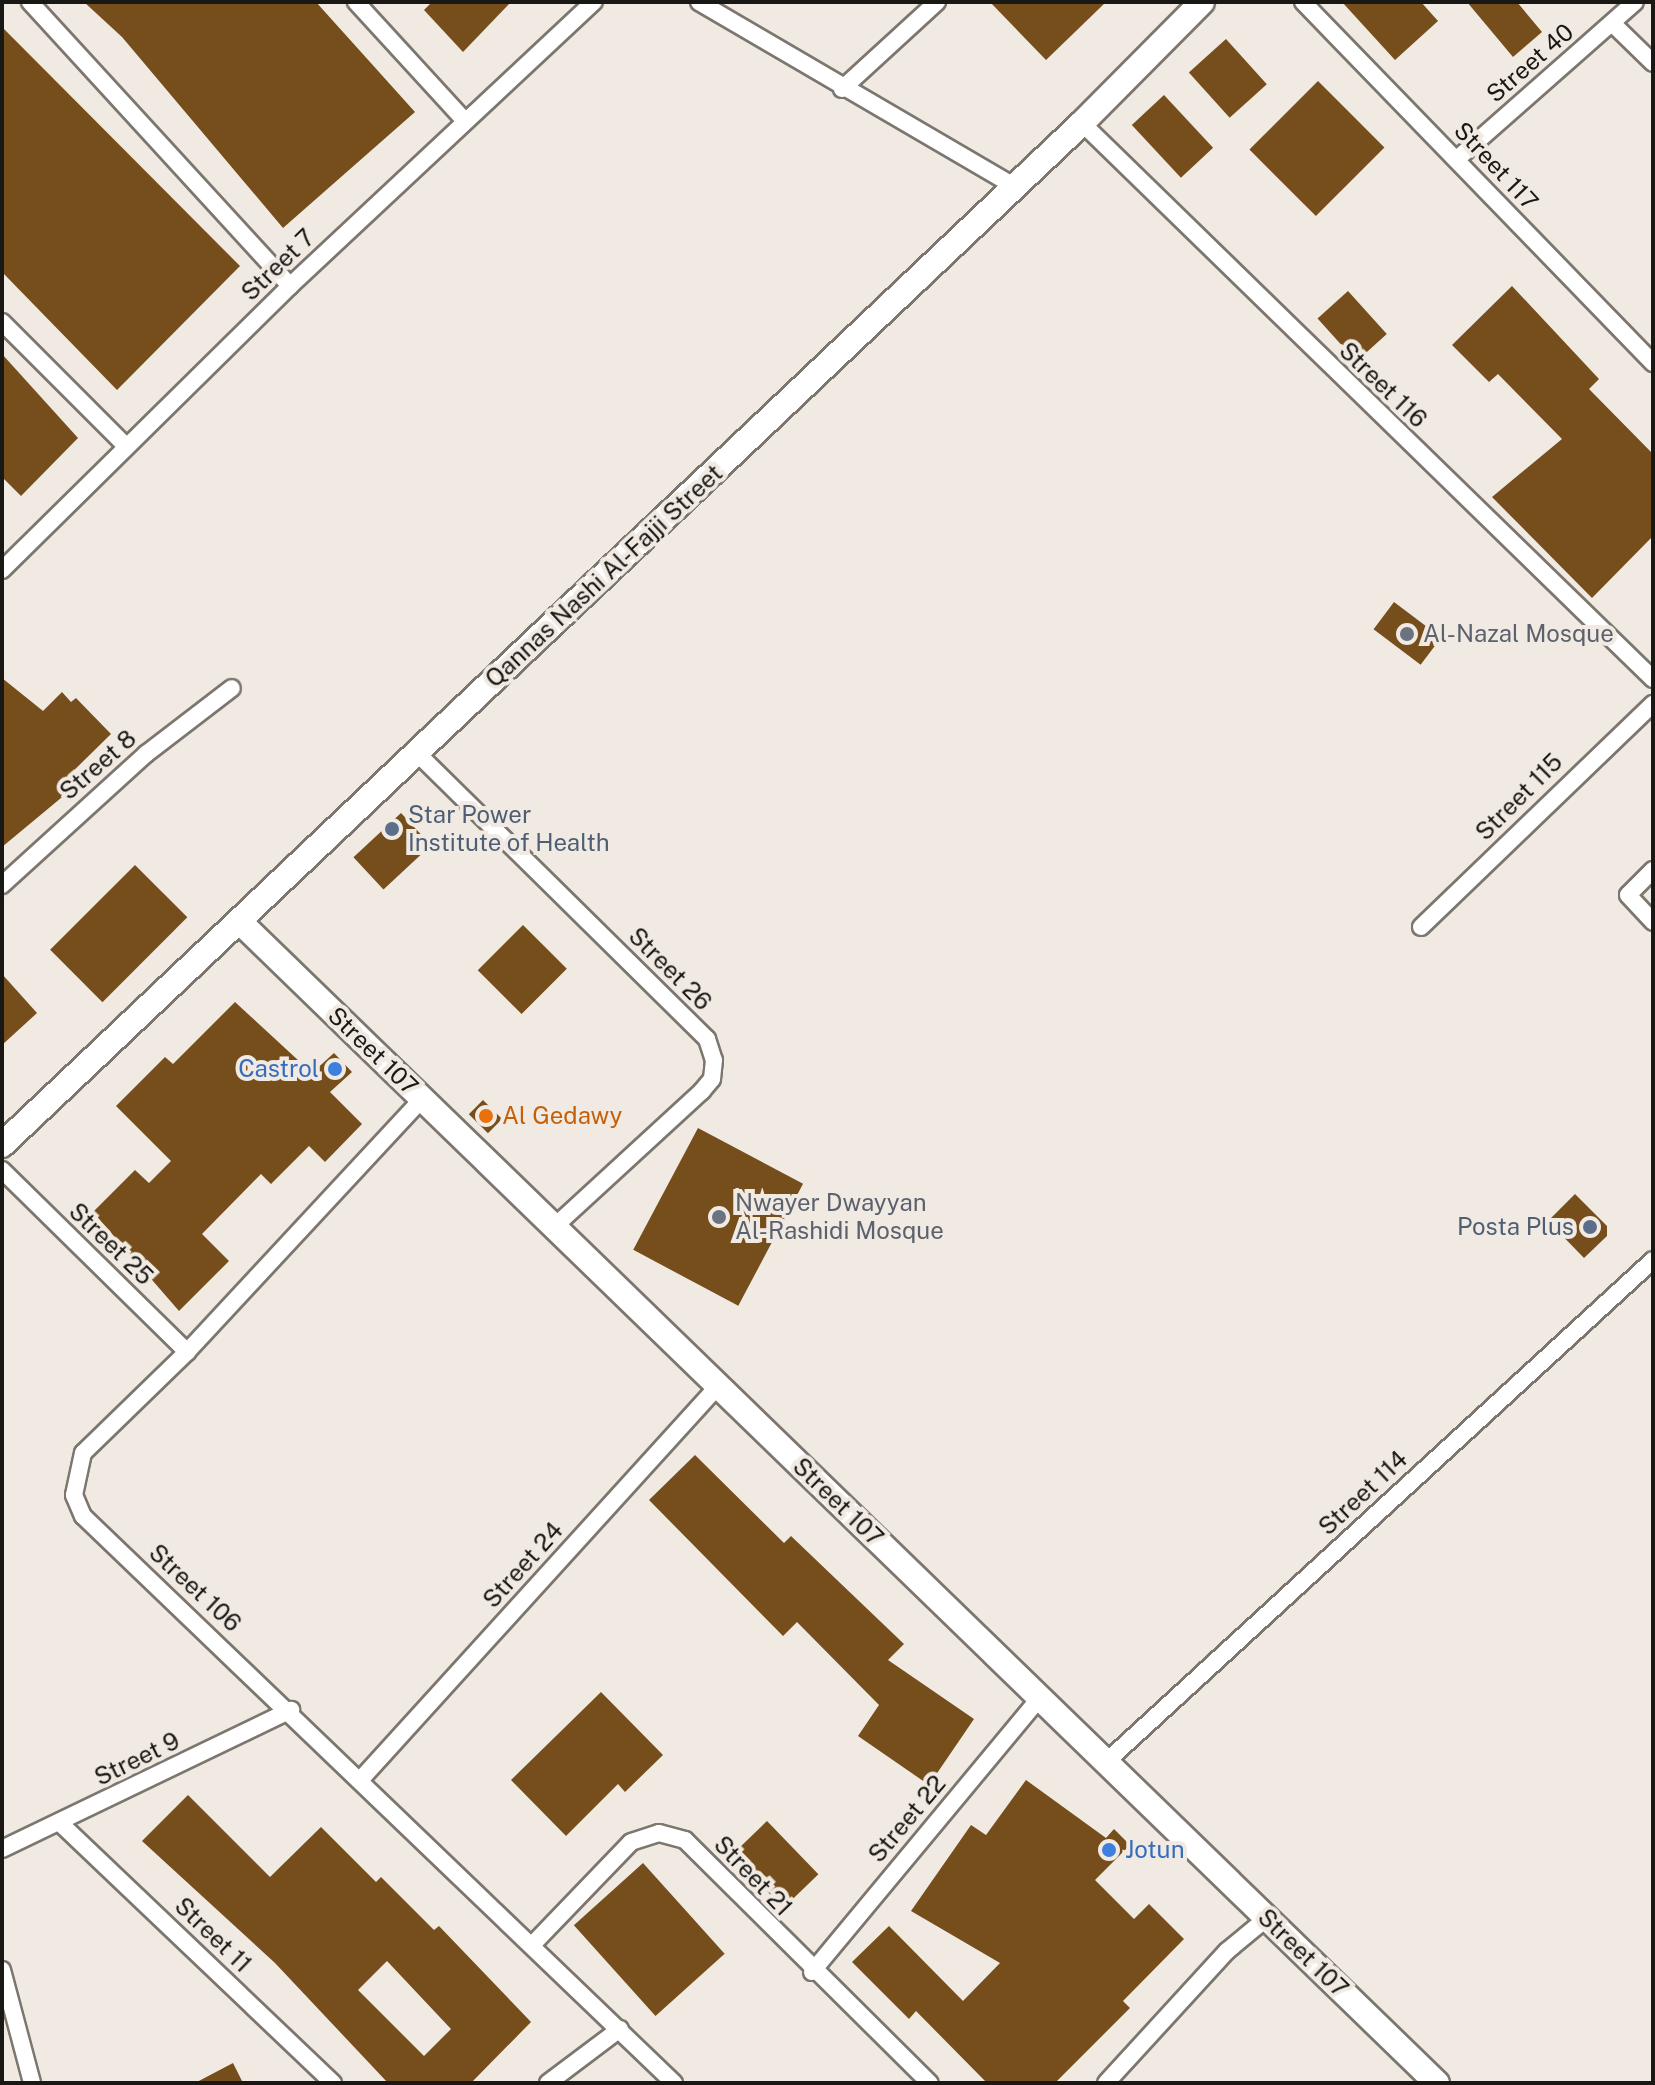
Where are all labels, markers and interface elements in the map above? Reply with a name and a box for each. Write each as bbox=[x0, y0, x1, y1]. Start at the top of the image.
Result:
street label: Street 40 bbox=[1481, 17, 1579, 109]
street label: Street 117 bbox=[1448, 116, 1544, 216]
street label: Street 7 bbox=[236, 223, 320, 307]
street label: Street 116 bbox=[1333, 336, 1433, 434]
street label: Qannas Nashi Al-Fajji Street bbox=[480, 459, 728, 693]
place label: Al-Nazal Mosque bbox=[1423, 620, 1614, 648]
marker: Al-Nazal Mosque bbox=[1398, 625, 1416, 643]
street label: Street 8 bbox=[54, 724, 142, 806]
street label: Street 115 bbox=[1470, 748, 1568, 846]
place label: Star Power Institute of Health bbox=[408, 801, 610, 857]
marker: Star Power Institute of Health bbox=[383, 820, 401, 838]
street label: Street 26 bbox=[623, 922, 717, 1016]
street label: Street 107 bbox=[322, 1001, 424, 1101]
place label: Castrol bbox=[238, 1055, 319, 1083]
marker: Castrol bbox=[326, 1060, 344, 1078]
place label: Al Gedawy bbox=[502, 1102, 622, 1130]
marker: Al Gedawy bbox=[477, 1107, 495, 1125]
place label: Nwayer Dwayyan Al-Rashidi Mosque bbox=[735, 1189, 944, 1245]
street label: Street 25 bbox=[63, 1197, 159, 1291]
marker: Nwayer Dwayyan Al-Rashidi Mosque bbox=[710, 1208, 728, 1226]
place label: Posta Plus bbox=[1457, 1213, 1574, 1241]
marker: Posta Plus bbox=[1581, 1218, 1599, 1236]
street label: Street 114 bbox=[1313, 1445, 1413, 1541]
street label: Street 107 bbox=[787, 1452, 889, 1552]
street label: Street 24 bbox=[477, 1516, 569, 1614]
street label: Street 106 bbox=[143, 1538, 247, 1638]
street label: Street 9 bbox=[90, 1726, 184, 1792]
street label: Street 22 bbox=[862, 1770, 952, 1868]
street label: Street 21 bbox=[708, 1830, 798, 1922]
place label: Jotun bbox=[1125, 1836, 1184, 1864]
marker: Jotun bbox=[1100, 1841, 1118, 1859]
street label: Street 11 bbox=[169, 1891, 257, 1979]
street label: Street 107 bbox=[1252, 1903, 1354, 2003]

